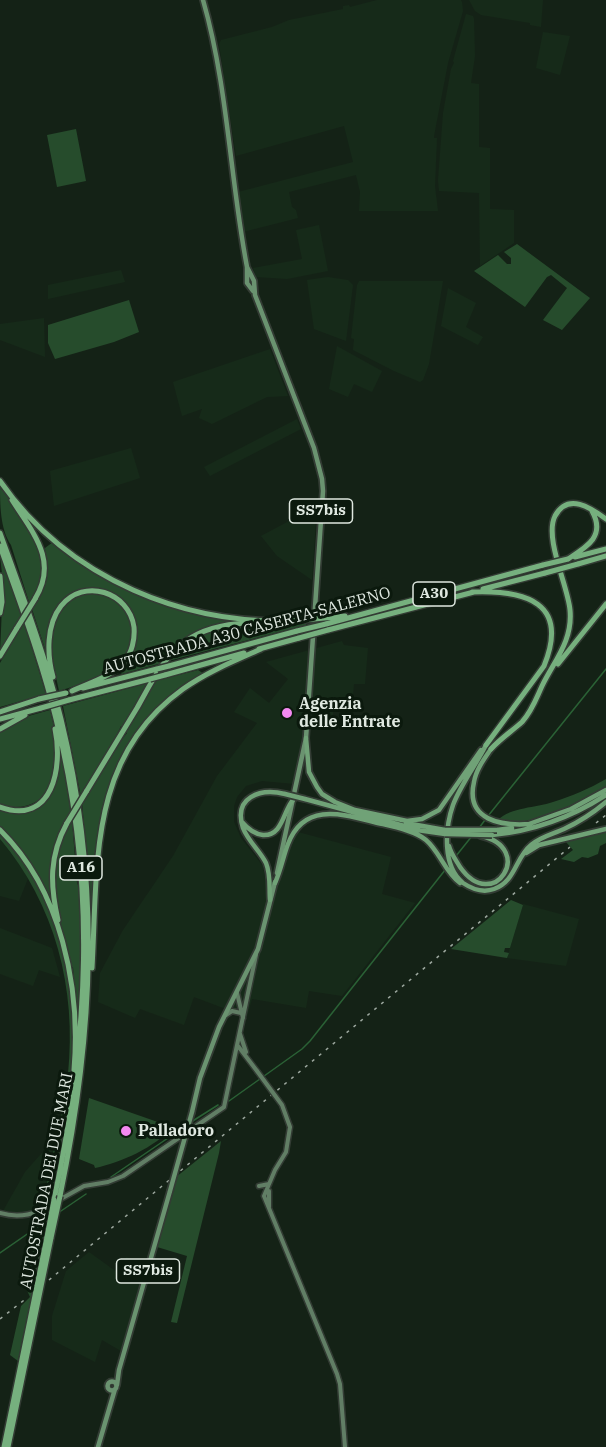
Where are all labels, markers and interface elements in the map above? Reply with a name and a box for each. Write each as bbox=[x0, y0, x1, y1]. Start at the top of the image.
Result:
road number: SS7bis bbox=[290, 499, 352, 523]
road number: A30 bbox=[413, 582, 455, 606]
street label: AUTOSTRADA A30 CASERTA-SALERNO bbox=[101, 583, 393, 679]
place label: Agenzia delle Entrate bbox=[299, 694, 401, 732]
marker: Agenzia delle Entrate bbox=[280, 706, 294, 720]
road number: A16 bbox=[60, 856, 102, 880]
street label: AUTOSTRADA DEI DUE MARI bbox=[17, 1071, 77, 1291]
place label: Palladoro bbox=[138, 1121, 214, 1141]
marker: Palladoro bbox=[119, 1124, 133, 1138]
road number: SS7bis bbox=[116, 1259, 180, 1283]

